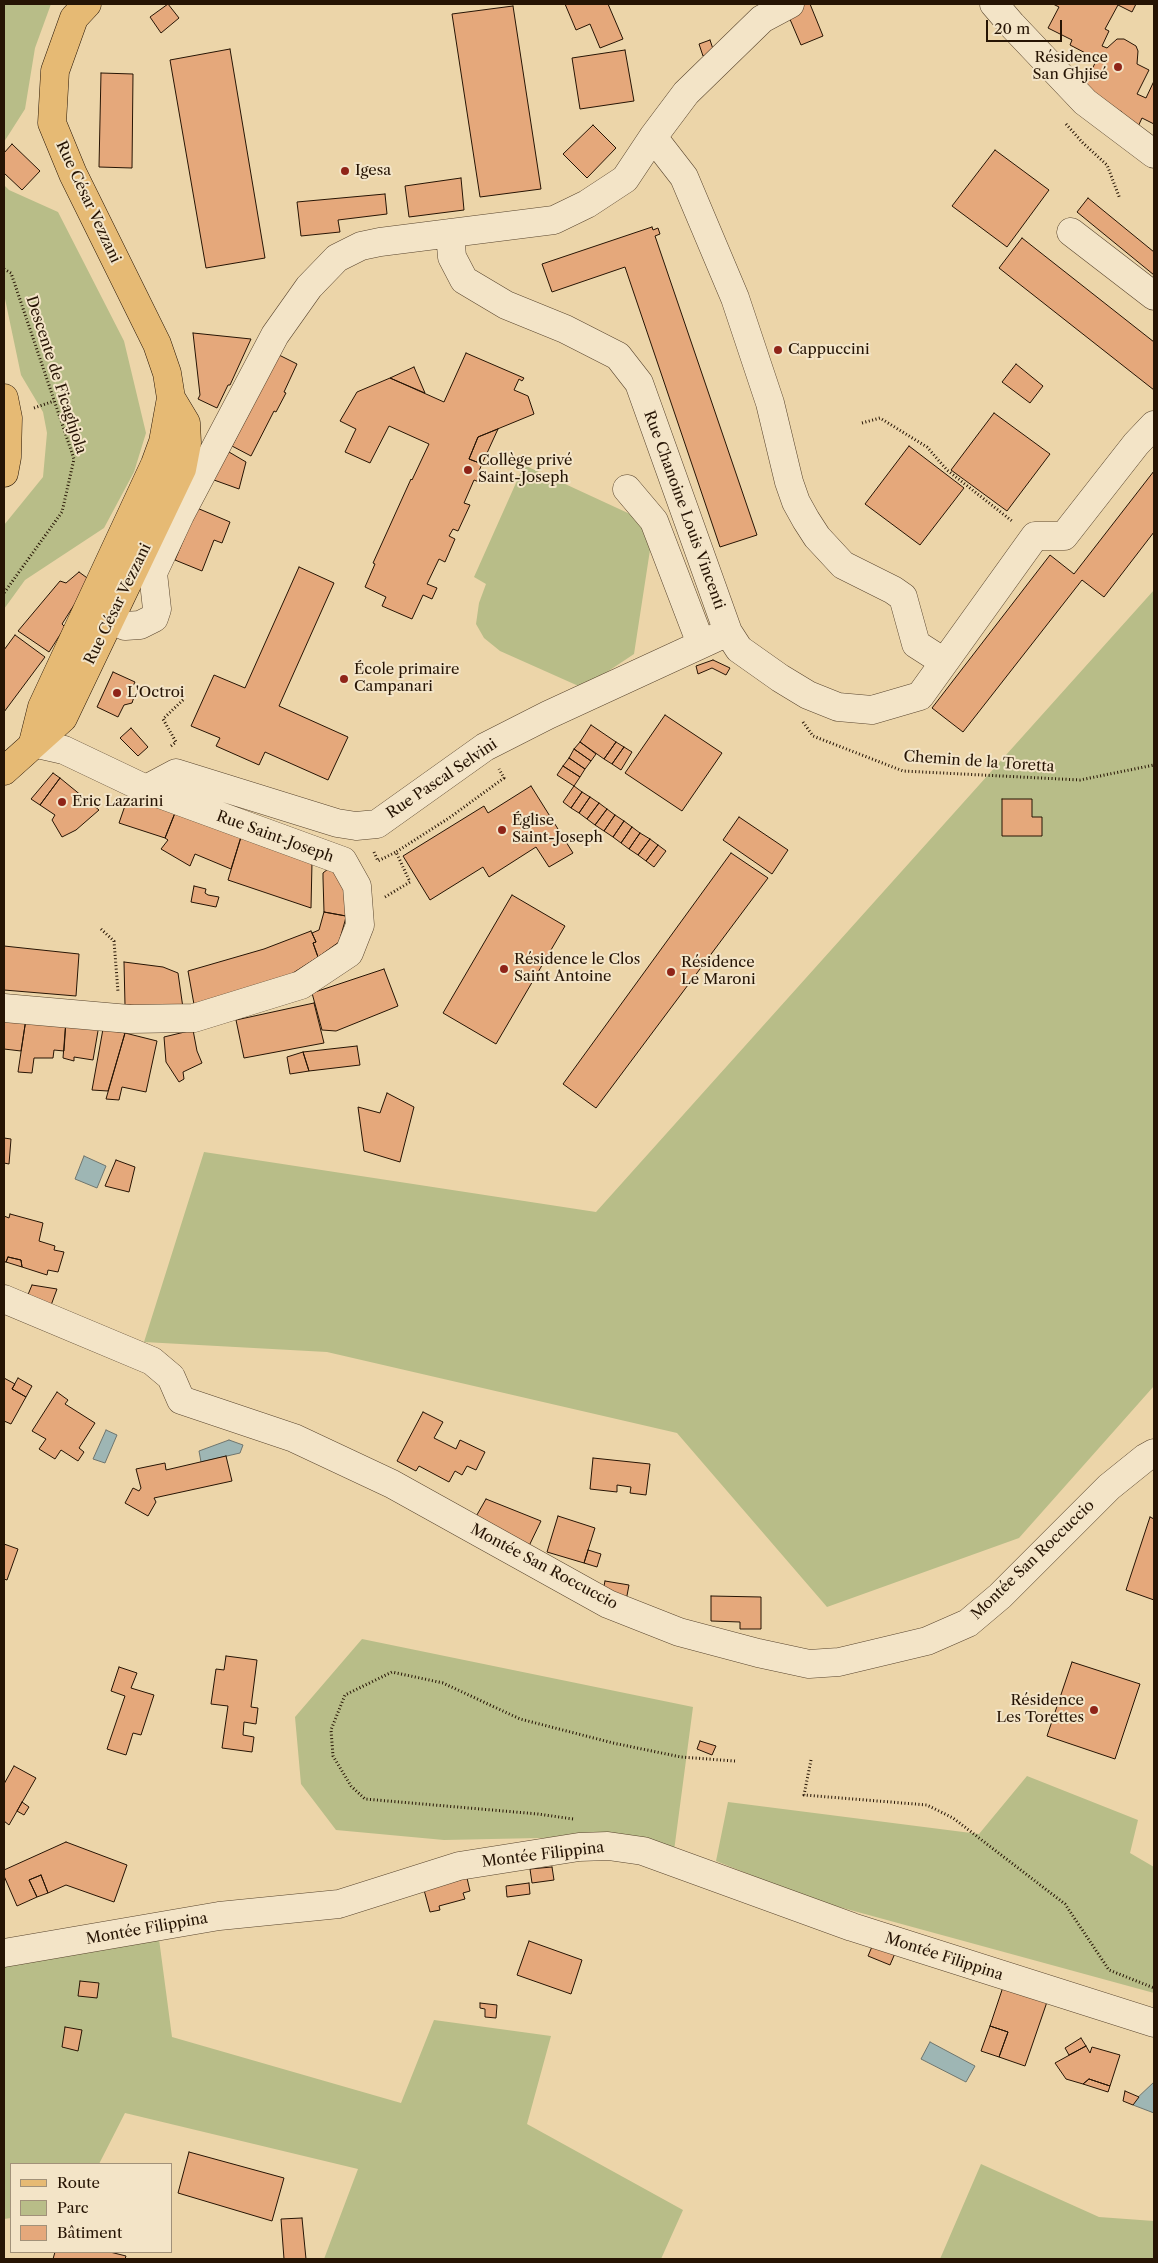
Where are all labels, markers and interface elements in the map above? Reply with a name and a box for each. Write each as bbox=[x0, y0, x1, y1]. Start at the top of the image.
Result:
scale bar bbox=[988, 10, 1064, 42]
text: 20 m bbox=[994, 19, 1030, 38]
place label: Résidence San Ghjisé bbox=[1033, 49, 1108, 84]
marker: Résidence San Ghjisé bbox=[1112, 61, 1124, 73]
street label: Rue César Vezzani bbox=[52, 138, 124, 266]
place label: Igesa bbox=[355, 162, 391, 180]
marker: Igesa bbox=[339, 165, 351, 177]
street label: Descente de Ficaghjola bbox=[22, 294, 90, 456]
place label: Cappuccini bbox=[788, 341, 869, 359]
marker: Cappuccini bbox=[772, 344, 784, 356]
street label: Rue Chanoine Louis Vincenti bbox=[640, 408, 728, 612]
place label: Collège privé Saint-Joseph bbox=[478, 452, 572, 487]
marker: Collège privé Saint-Joseph bbox=[462, 464, 474, 476]
street label: Rue César Vezzani bbox=[81, 540, 155, 668]
place label: École primaire Campanari bbox=[354, 661, 459, 696]
marker: École primaire Campanari bbox=[338, 673, 350, 685]
place label: L'Octroi bbox=[127, 684, 184, 702]
marker: L'Octroi bbox=[111, 687, 123, 699]
street label: Rue Pascal Selvini bbox=[383, 735, 501, 823]
street label: Chemin de la Toretta bbox=[903, 748, 1055, 776]
place label: Eric Lazarini bbox=[72, 793, 163, 811]
marker: Eric Lazarini bbox=[56, 796, 68, 808]
street label: Rue Saint-Joseph bbox=[214, 807, 336, 867]
place label: Église Saint-Joseph bbox=[512, 812, 603, 847]
marker: Église Saint-Joseph bbox=[496, 824, 508, 836]
place label: Résidence le Clos Saint Antoine bbox=[514, 951, 640, 986]
place label: Résidence Le Maroni bbox=[681, 954, 755, 989]
marker: Résidence le Clos Saint Antoine bbox=[498, 963, 510, 975]
marker: Résidence Le Maroni bbox=[665, 966, 677, 978]
street label: Montée San Roccuccio bbox=[968, 1496, 1098, 1624]
street label: Montée San Roccuccio bbox=[467, 1521, 621, 1613]
place label: Résidence Les Torettes bbox=[996, 1692, 1084, 1727]
marker: Résidence Les Torettes bbox=[1088, 1704, 1100, 1716]
street label: Montée Filippina bbox=[481, 1839, 605, 1871]
street label: Montée Filippina bbox=[85, 1909, 209, 1949]
street label: Montée Filippina bbox=[883, 1929, 1005, 1985]
legend bbox=[10, 2163, 172, 2253]
text: Route bbox=[57, 2173, 100, 2192]
text: Parc bbox=[57, 2198, 89, 2217]
text: Bâtiment bbox=[57, 2223, 122, 2242]

